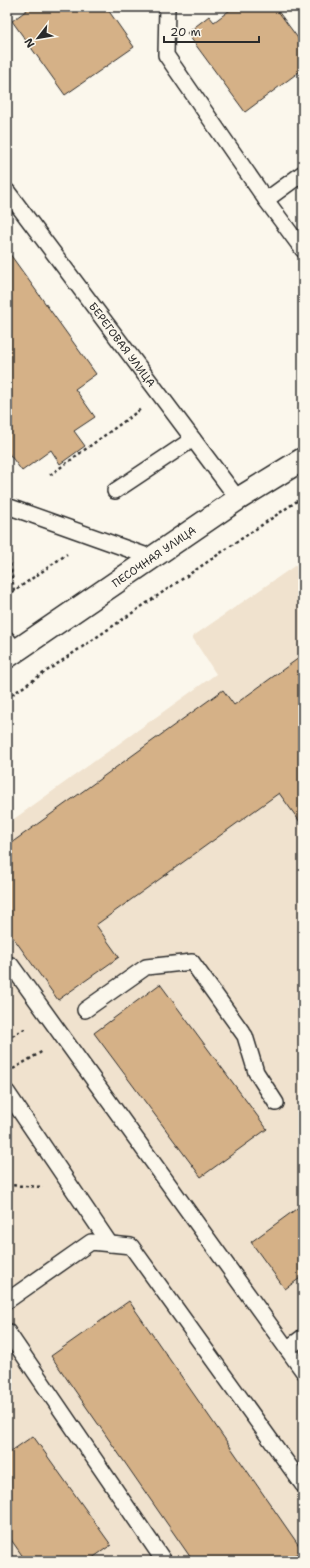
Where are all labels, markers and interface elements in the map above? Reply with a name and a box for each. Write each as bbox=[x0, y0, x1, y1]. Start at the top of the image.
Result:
north arrow bbox=[18, 18, 58, 58]
scale bar bbox=[164, 18, 259, 44]
text: 20 m bbox=[170, 24, 201, 40]
text: N bbox=[21, 35, 39, 50]
street label: БЕРЕГОВАЯ УЛИЦА bbox=[86, 299, 159, 390]
street label: ПЕСОЧНАЯ УЛИЦА bbox=[109, 522, 199, 591]

